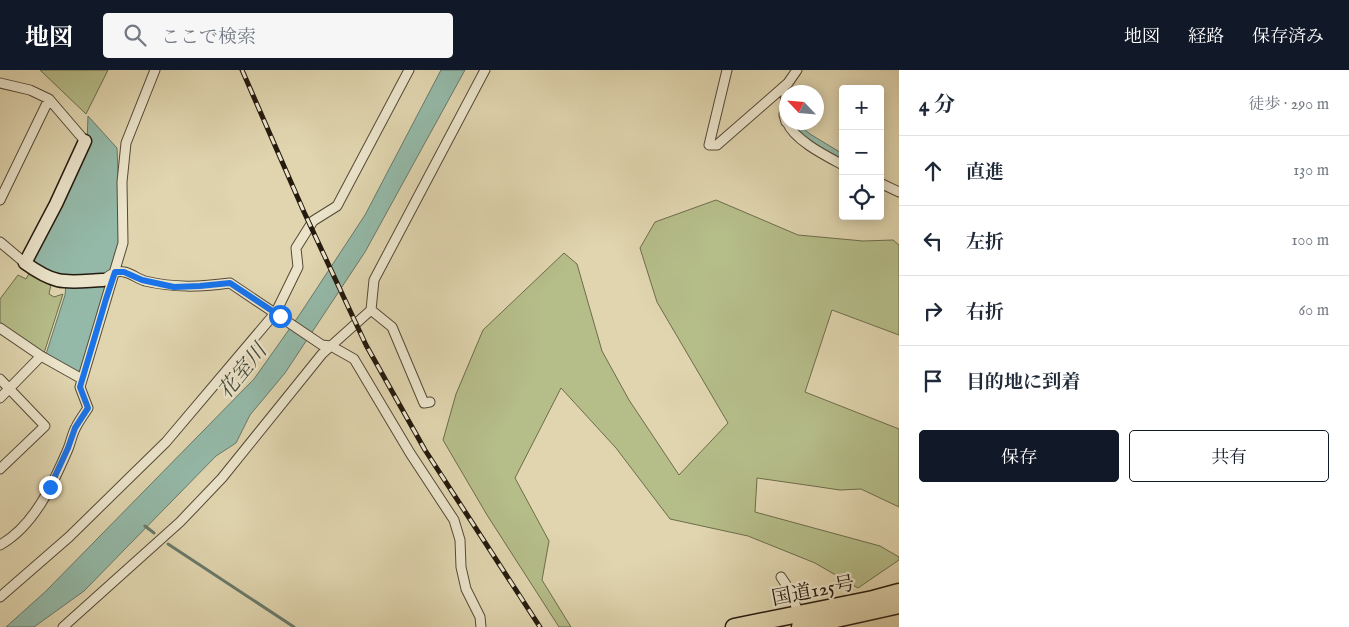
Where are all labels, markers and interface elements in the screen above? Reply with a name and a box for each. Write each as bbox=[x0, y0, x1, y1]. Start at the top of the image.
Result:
search box bbox=[103, 13, 453, 58]
icon: search bbox=[121, 21, 149, 49]
text: 地図 bbox=[25, 23, 73, 54]
text: ここで検索 bbox=[161, 26, 256, 50]
text: 地図 bbox=[1124, 26, 1160, 49]
text: 経路 bbox=[1188, 26, 1224, 49]
text: 保存済み bbox=[1252, 26, 1324, 49]
north arrow bbox=[779, 85, 824, 130]
map controls bbox=[839, 85, 884, 220]
button: + bbox=[839, 85, 884, 130]
text: 4 分 bbox=[919, 92, 955, 119]
text: 徒歩 · 290 m bbox=[1248, 95, 1329, 115]
button: − bbox=[839, 130, 884, 175]
icon: ahead bbox=[919, 157, 947, 185]
text: 直進 bbox=[966, 161, 1004, 185]
text: 130 m bbox=[1293, 161, 1329, 181]
button: locate bbox=[839, 175, 884, 220]
icon: left bbox=[919, 227, 947, 255]
text: 左折 bbox=[966, 231, 1004, 255]
text: 100 m bbox=[1292, 231, 1329, 251]
icon: right bbox=[919, 297, 947, 325]
text: 右折 bbox=[966, 301, 1004, 325]
text: 60 m bbox=[1299, 301, 1329, 321]
route start bbox=[269, 305, 292, 328]
water label: 花室川 bbox=[213, 337, 275, 405]
icon: arrive bbox=[919, 367, 947, 395]
text: 目的地に到着 bbox=[966, 371, 1080, 395]
button: 保存 bbox=[919, 430, 1119, 482]
button: 共有 bbox=[1129, 430, 1329, 482]
route end bbox=[39, 476, 62, 499]
street label: 国道125号 bbox=[770, 571, 857, 612]

